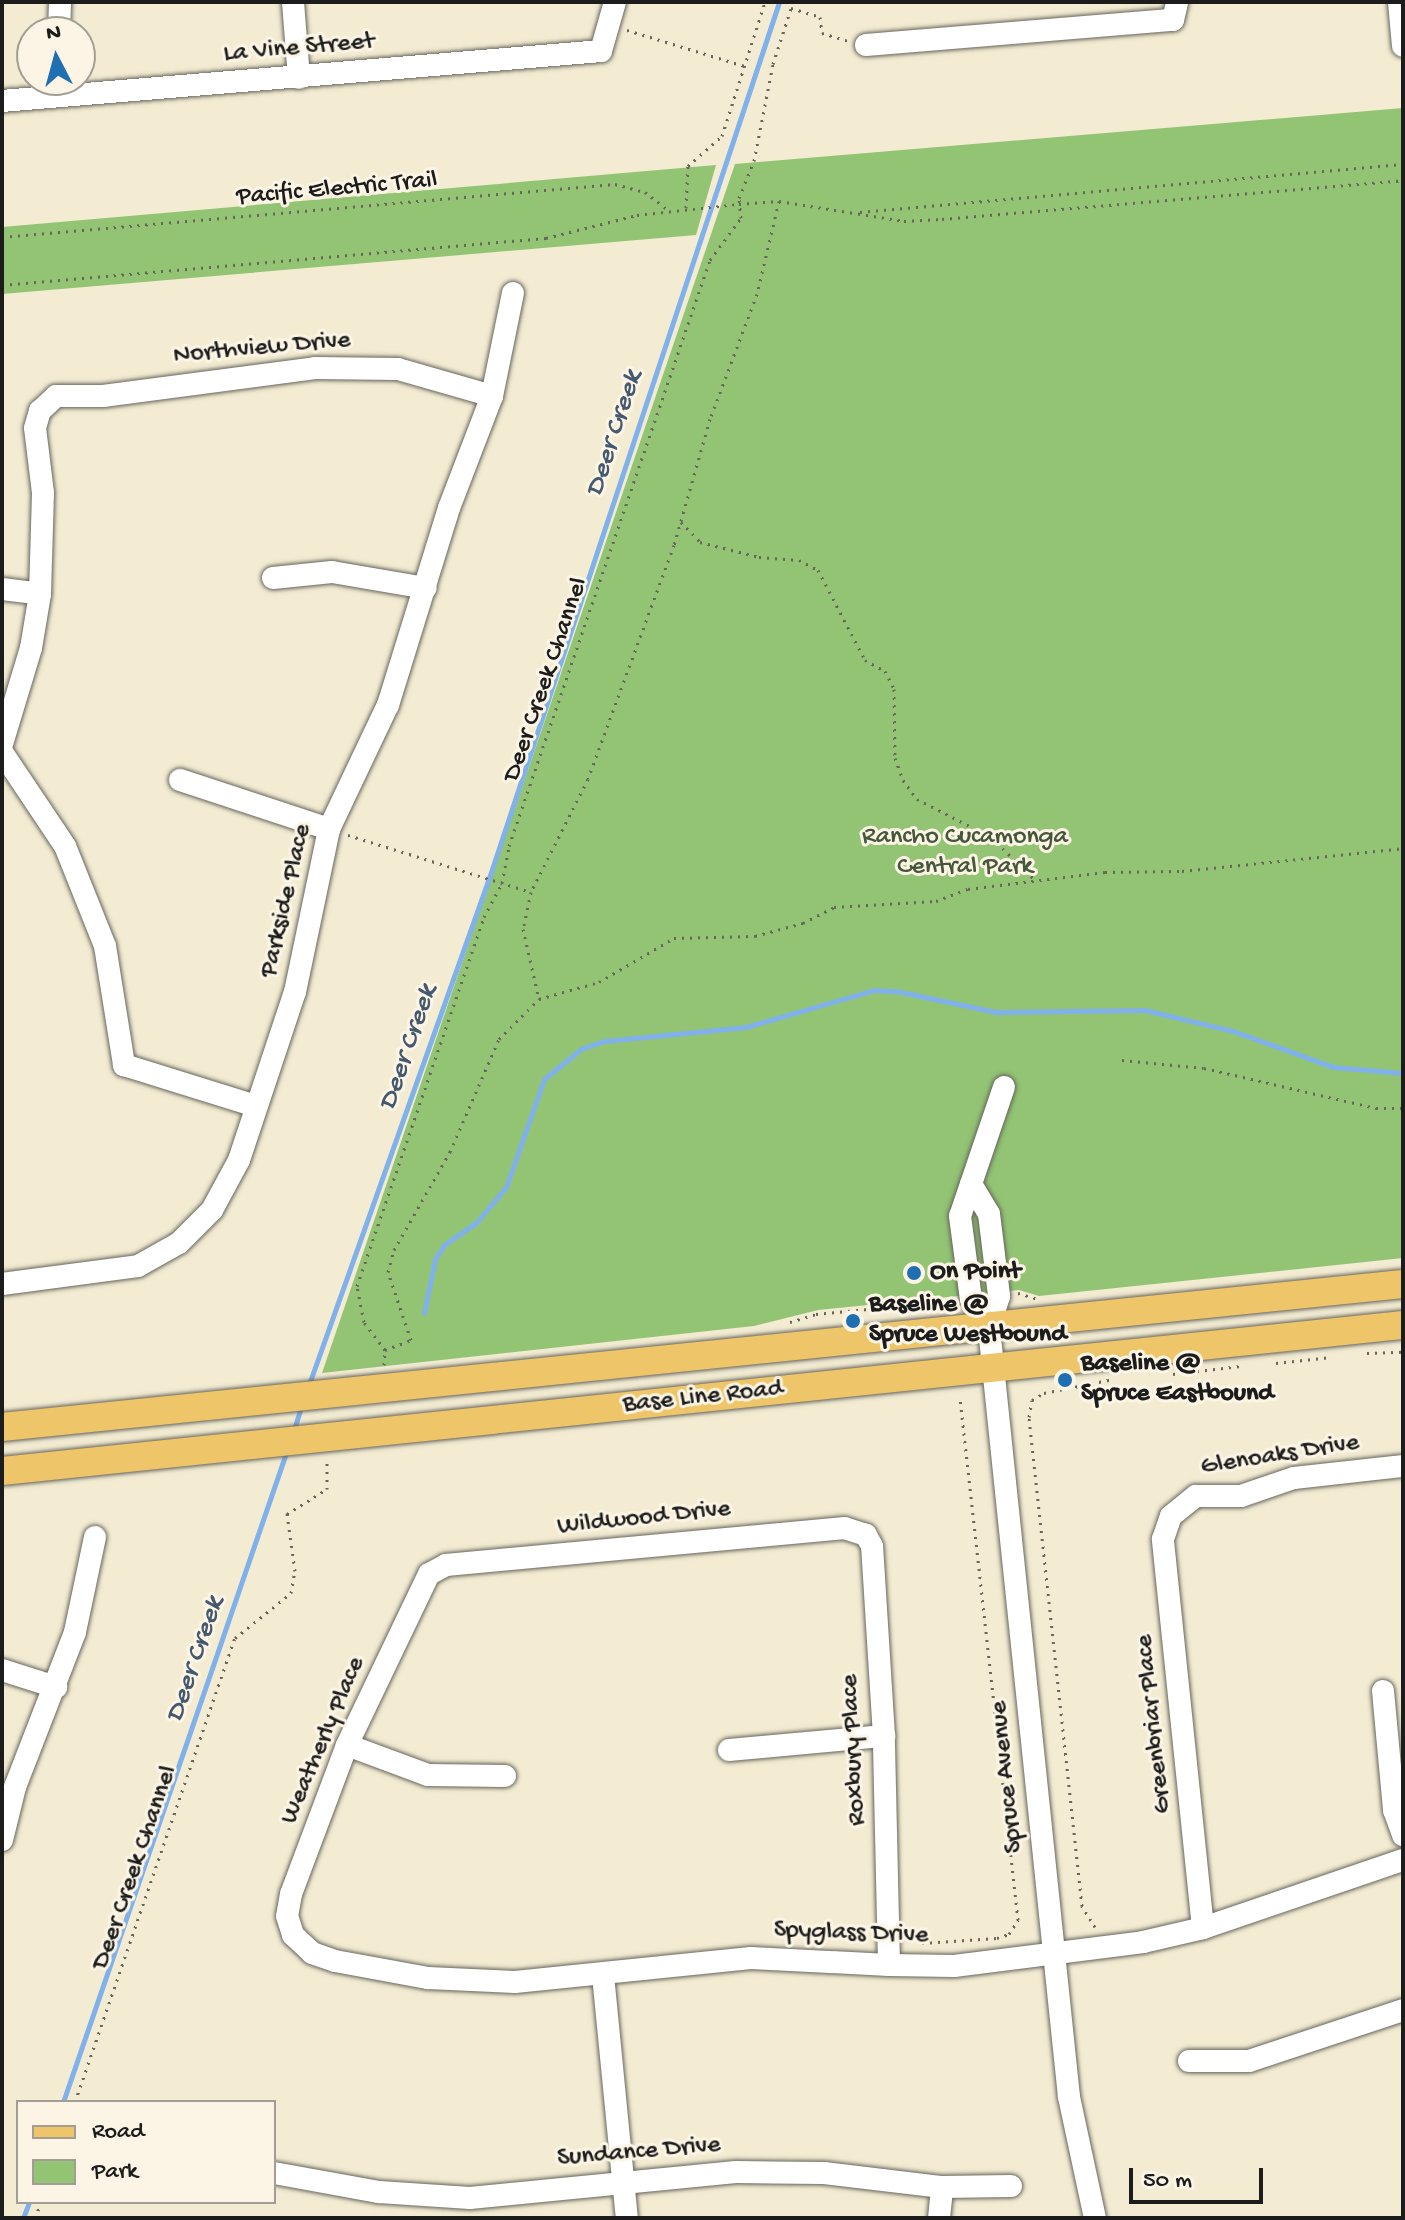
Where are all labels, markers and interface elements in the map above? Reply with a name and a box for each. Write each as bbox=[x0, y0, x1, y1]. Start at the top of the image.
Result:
north arrow bbox=[16, 16, 96, 96]
text: N bbox=[45, 20, 62, 48]
street label: La Vine Street bbox=[222, 27, 376, 71]
street label: Pacific Electric Trail bbox=[235, 166, 439, 214]
street label: Northview Drive bbox=[172, 326, 352, 372]
water label: Deer Creek bbox=[579, 367, 651, 501]
street label: Deer Creek Channel bbox=[498, 574, 596, 786]
street label: Parkside Place bbox=[254, 821, 320, 981]
park label: Rancho Cucamonga Central Park bbox=[862, 822, 1068, 884]
water label: Deer Creek bbox=[372, 981, 446, 1115]
place label: On Point bbox=[930, 1257, 1021, 1289]
marker: On Point bbox=[905, 1264, 923, 1282]
place label: Baseline @ Spruce Westbound bbox=[869, 1290, 1066, 1352]
marker: Baseline @ Spruce Westbound bbox=[844, 1312, 862, 1330]
place label: Baseline @ Spruce Eastbound bbox=[1081, 1349, 1273, 1410]
marker: Baseline @ Spruce Eastbound bbox=[1056, 1371, 1074, 1389]
street label: Base Line Road bbox=[621, 1374, 785, 1422]
street label: Glenoaks Drive bbox=[1199, 1428, 1361, 1484]
street label: Wildwood Drive bbox=[556, 1494, 732, 1544]
water label: Deer Creek bbox=[159, 1593, 233, 1727]
street label: Greenbriar Place bbox=[1130, 1633, 1180, 1815]
street label: Weatherly Place bbox=[275, 1653, 373, 1829]
street label: Roxbury Place bbox=[835, 1673, 875, 1827]
street label: Spruce Avenue bbox=[984, 1699, 1032, 1855]
street label: Deer Creek Channel bbox=[87, 1762, 185, 1974]
street label: Spyglass Drive bbox=[773, 1916, 929, 1952]
legend bbox=[16, 2100, 276, 2204]
text: Road bbox=[92, 2118, 144, 2147]
street label: Sundance Drive bbox=[556, 2130, 722, 2176]
scale bar bbox=[1133, 2152, 1267, 2202]
text: Park bbox=[92, 2158, 138, 2187]
text: 50 m bbox=[1143, 2167, 1192, 2196]

